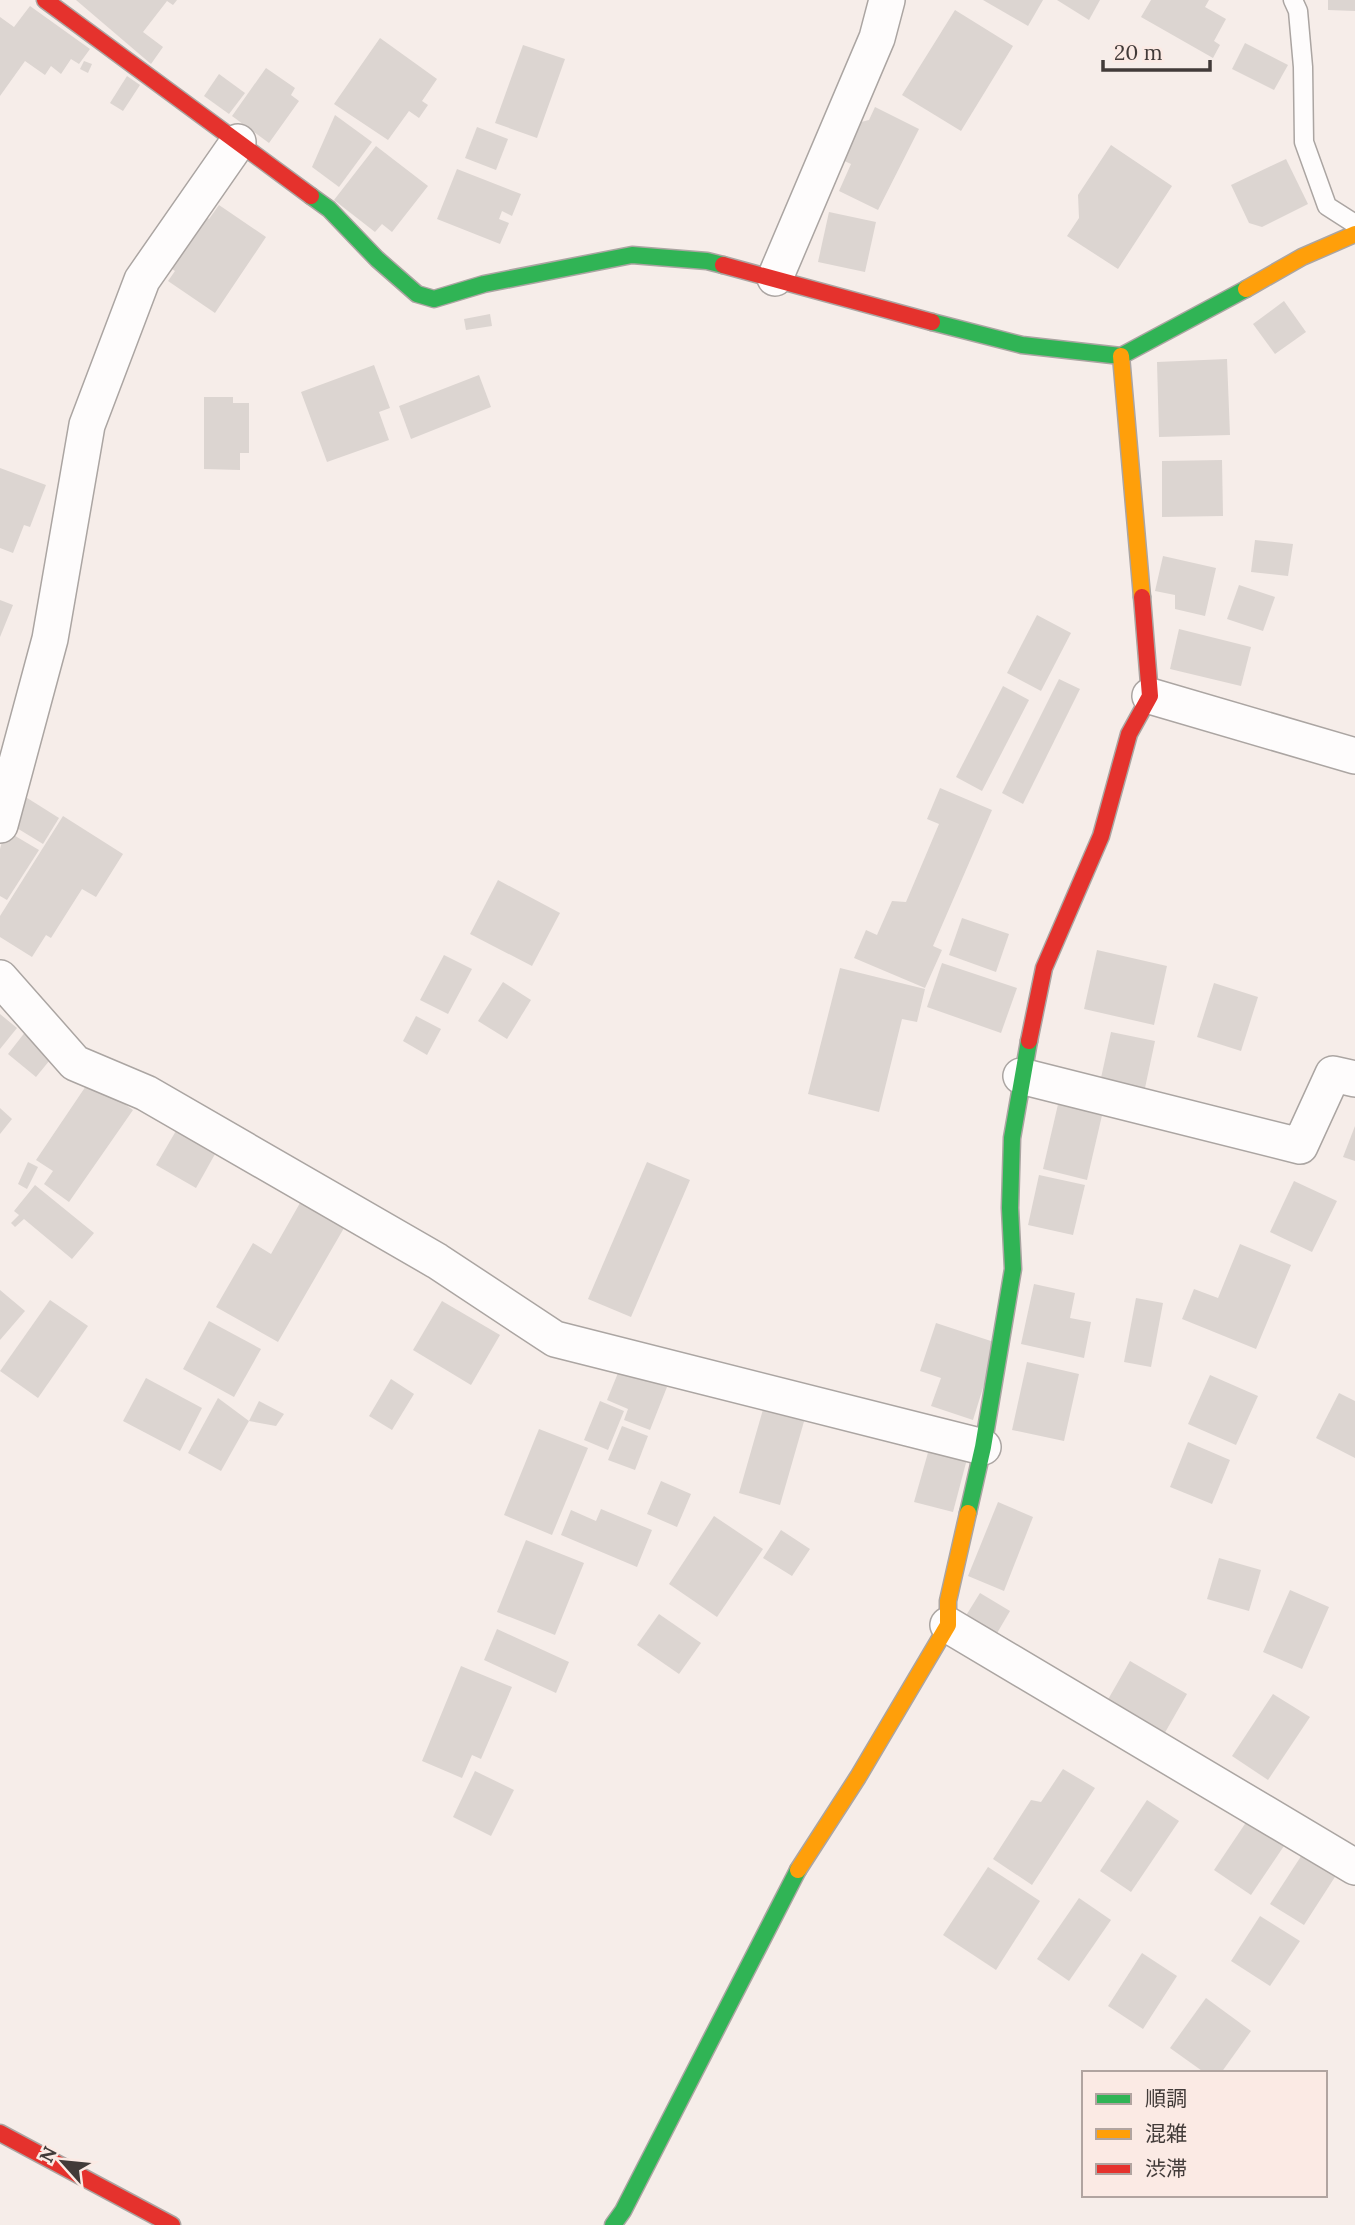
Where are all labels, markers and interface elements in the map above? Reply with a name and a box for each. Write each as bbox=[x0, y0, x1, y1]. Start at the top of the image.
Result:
scale bar bbox=[1103, 28, 1210, 72]
text: 20 m bbox=[1114, 39, 1163, 66]
legend bbox=[1082, 2071, 1327, 2197]
text: 順調 bbox=[1145, 2085, 1187, 2112]
text: 混雑 bbox=[1145, 2120, 1187, 2147]
north arrow bbox=[28, 2127, 98, 2197]
text: N bbox=[34, 2142, 62, 2166]
text: 渋滞 bbox=[1145, 2155, 1187, 2182]

